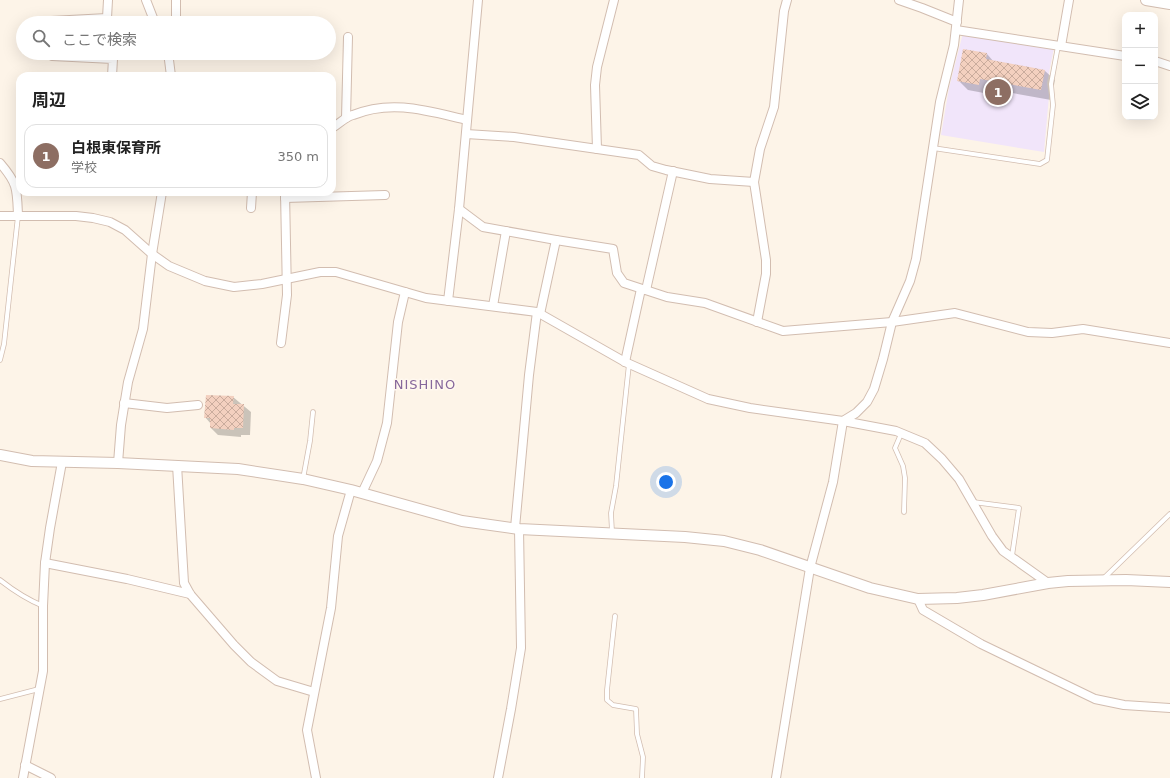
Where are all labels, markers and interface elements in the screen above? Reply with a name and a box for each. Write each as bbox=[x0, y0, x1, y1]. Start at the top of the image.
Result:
map controls bbox=[1122, 12, 1158, 120]
button: + bbox=[1122, 12, 1158, 48]
search box bbox=[16, 16, 336, 60]
icon: search bbox=[30, 27, 52, 49]
text: ここで検索 bbox=[62, 31, 137, 49]
button: − bbox=[1122, 48, 1158, 84]
pin: 1 bbox=[985, 77, 1011, 107]
button: layers bbox=[1122, 84, 1158, 120]
text: 周辺 bbox=[32, 90, 66, 110]
text: 白根東保育所 bbox=[71, 139, 161, 157]
text: 1 bbox=[41, 149, 51, 164]
text: 350 m bbox=[277, 149, 319, 164]
text: 学校 bbox=[71, 160, 97, 175]
district label: NISHINO bbox=[394, 377, 456, 392]
your location bbox=[656, 472, 676, 492]

